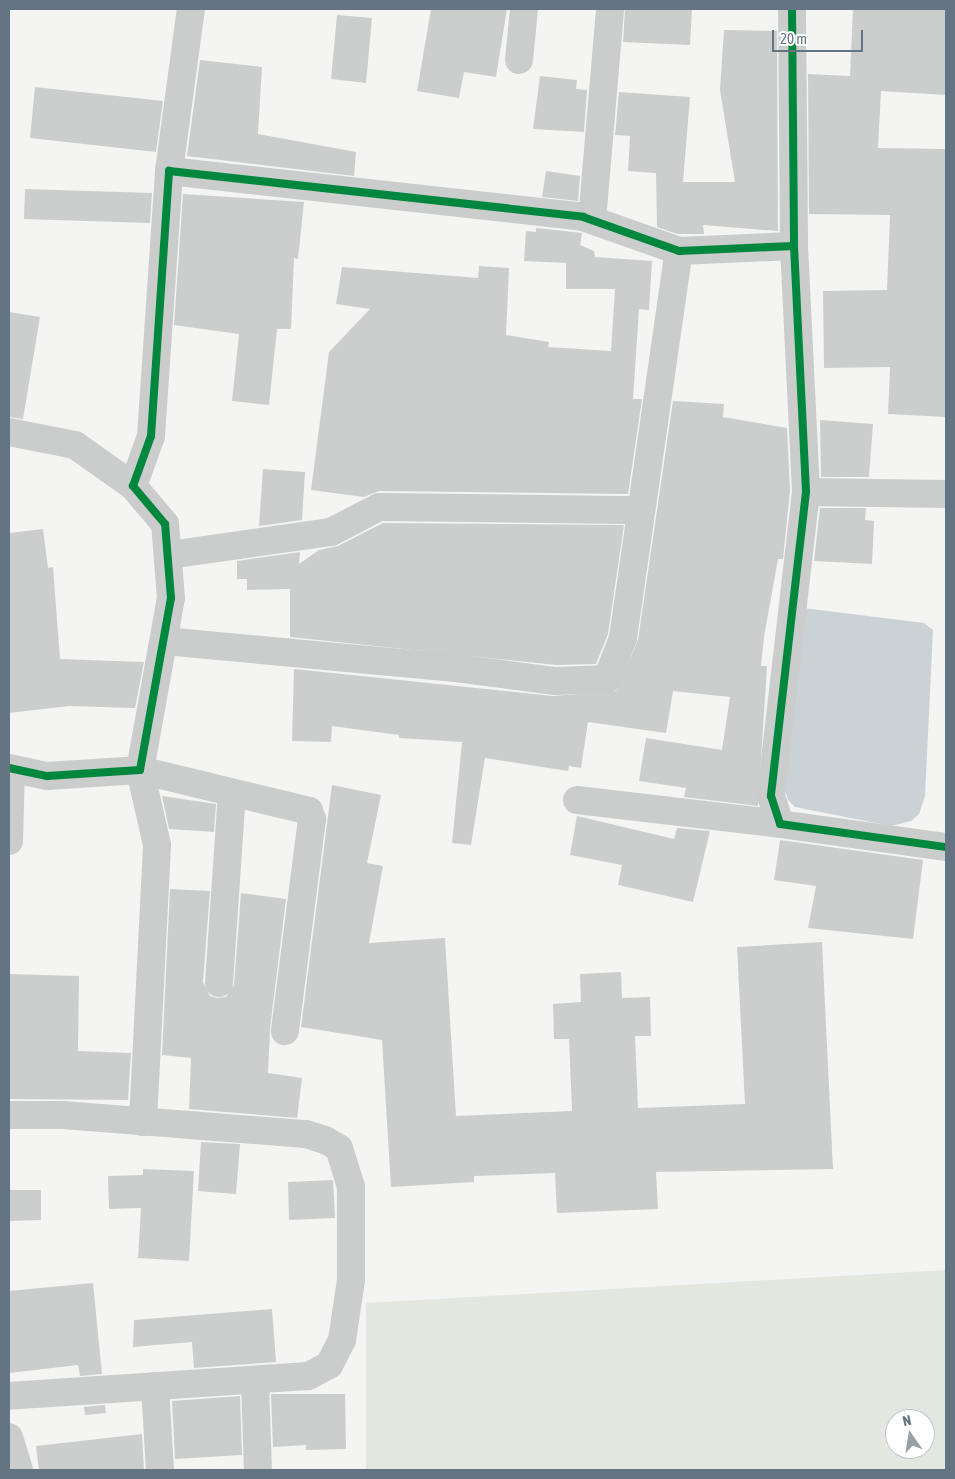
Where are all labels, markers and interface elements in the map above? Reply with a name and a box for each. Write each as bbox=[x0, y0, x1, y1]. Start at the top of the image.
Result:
scale bar bbox=[775, 20, 866, 52]
text: 20 m bbox=[780, 30, 807, 47]
north arrow bbox=[885, 1409, 935, 1459]
text: N bbox=[901, 1412, 913, 1429]

